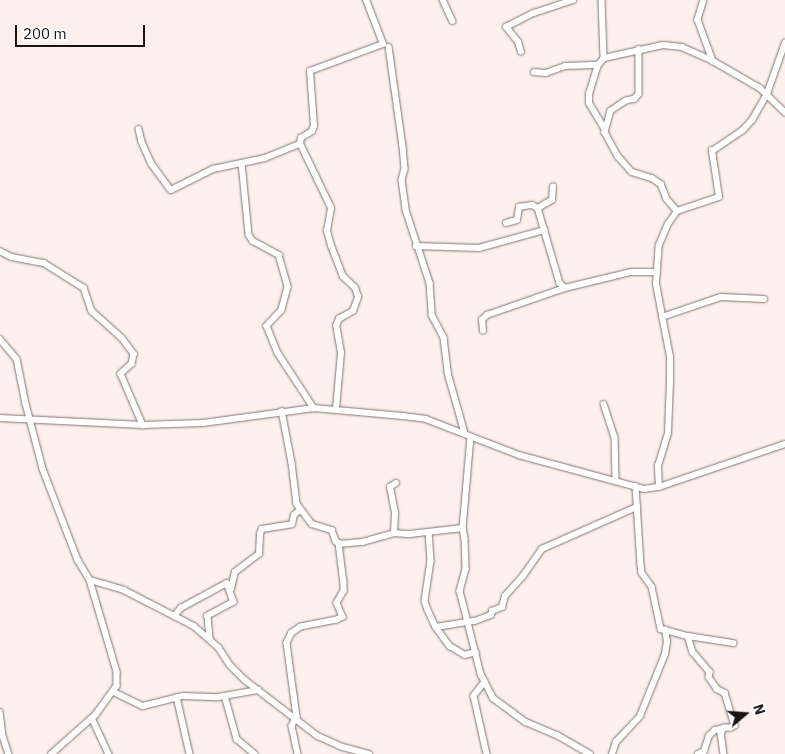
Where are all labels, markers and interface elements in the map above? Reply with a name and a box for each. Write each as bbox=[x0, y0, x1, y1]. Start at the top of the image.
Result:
scale bar bbox=[18, 15, 148, 47]
text: 200 m bbox=[23, 24, 67, 43]
north arrow bbox=[720, 689, 770, 739]
text: N bbox=[749, 702, 769, 717]

